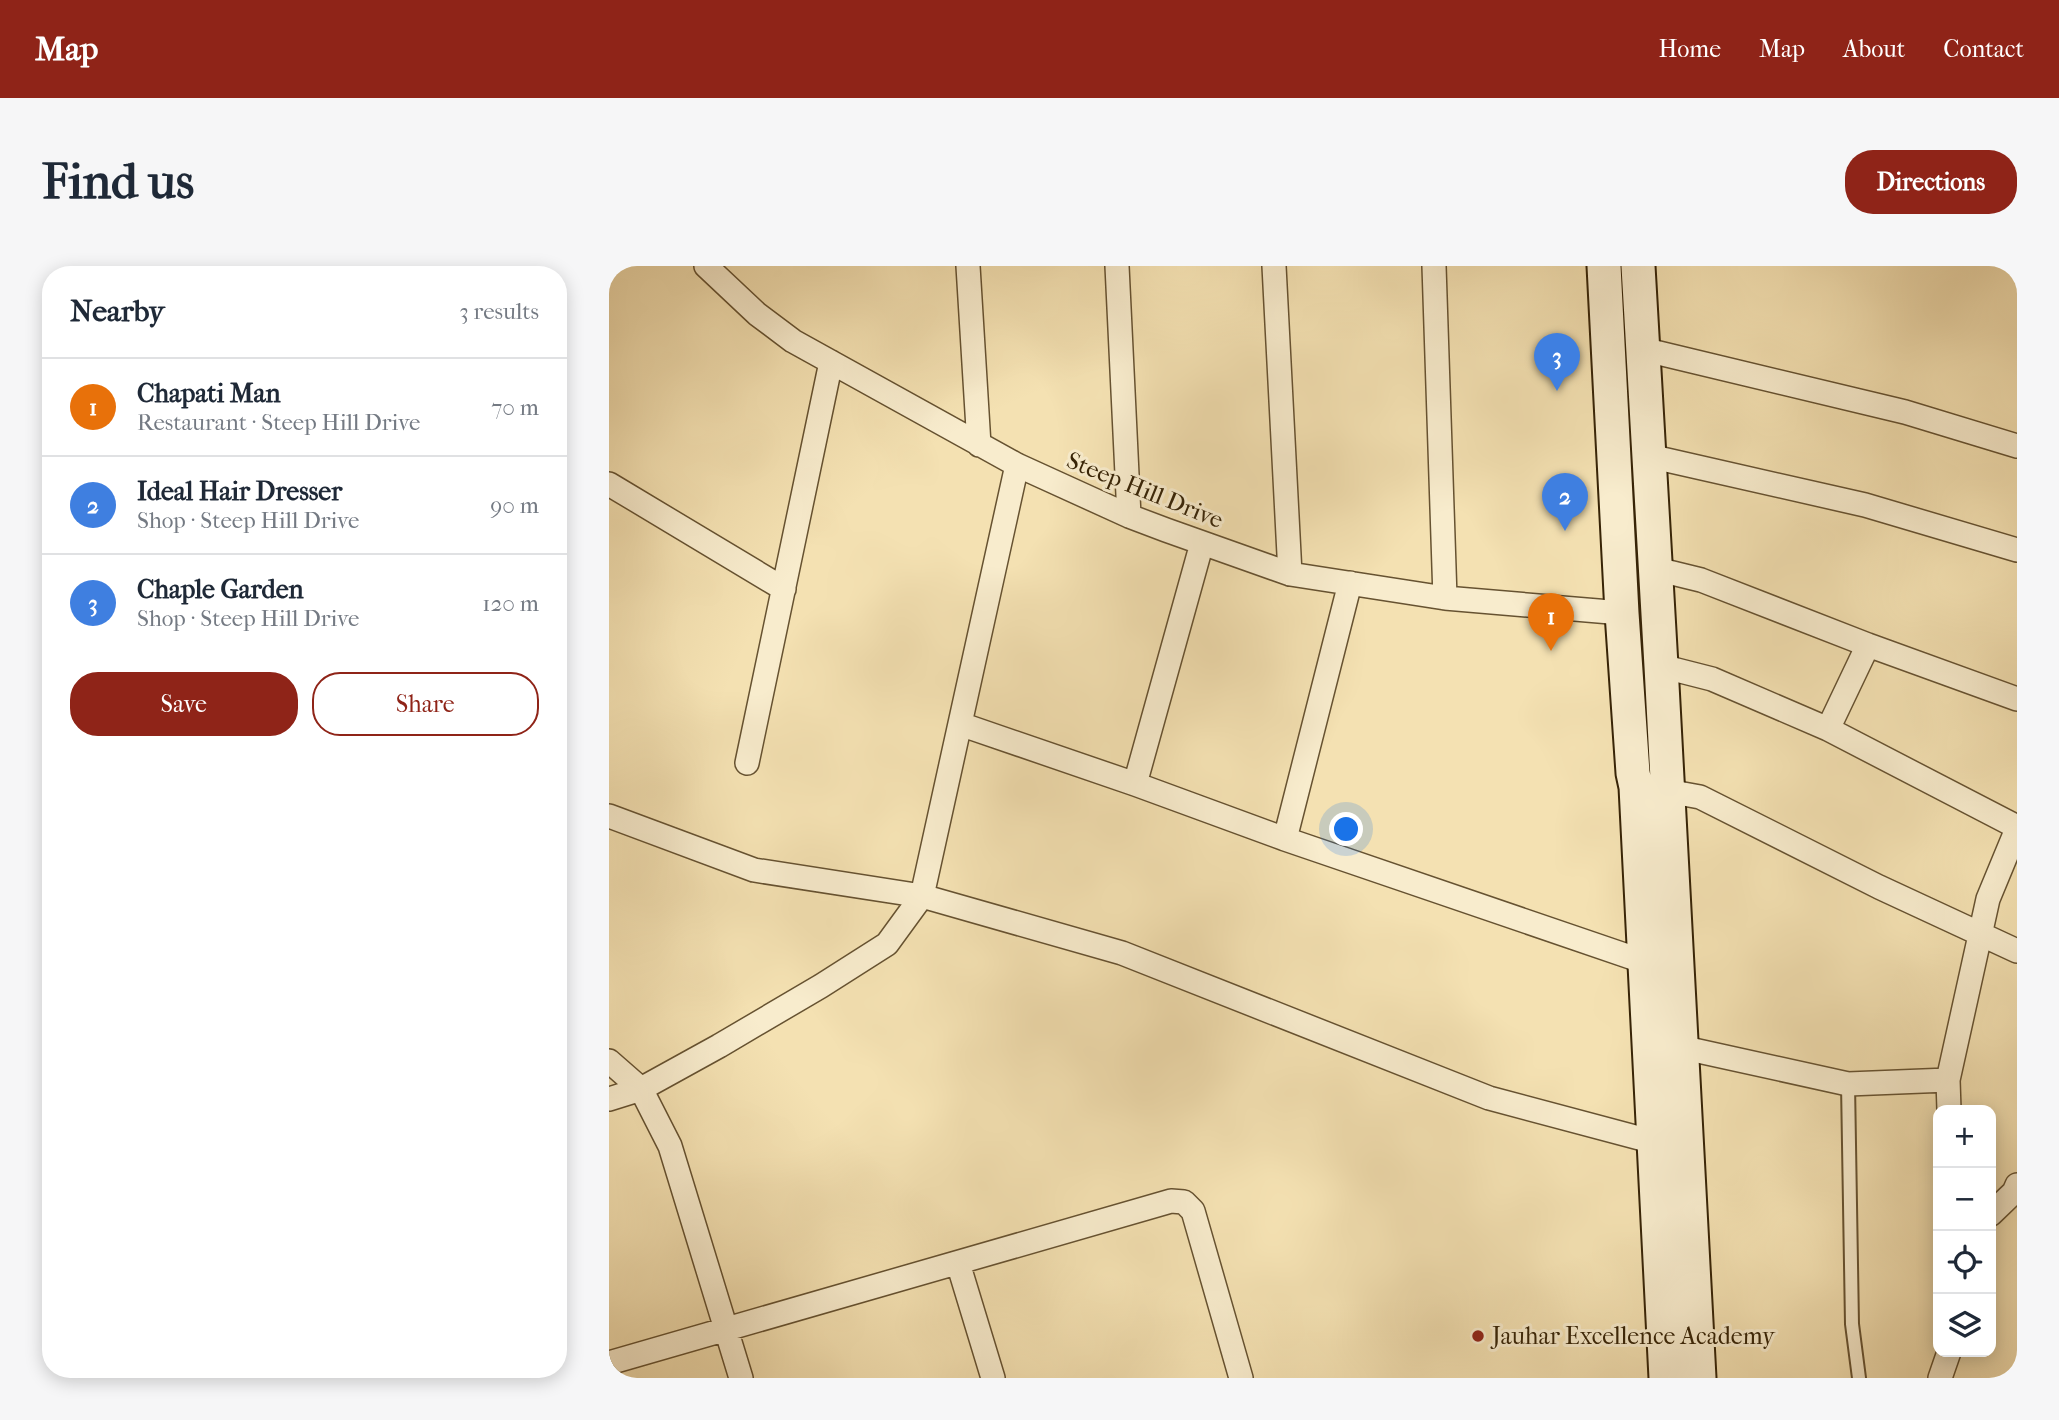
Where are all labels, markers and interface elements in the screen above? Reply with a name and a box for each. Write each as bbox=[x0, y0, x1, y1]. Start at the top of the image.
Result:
text: Map bbox=[35, 30, 98, 69]
text: Home bbox=[1659, 35, 1721, 63]
text: Map bbox=[1759, 35, 1805, 63]
text: About bbox=[1843, 35, 1905, 63]
text: Contact bbox=[1943, 35, 2024, 63]
button: Directions bbox=[1845, 150, 2017, 214]
text: Find us bbox=[42, 153, 194, 211]
text: Nearby bbox=[70, 294, 165, 329]
text: 3 results bbox=[459, 298, 539, 325]
pin: 3 bbox=[1534, 333, 1580, 391]
text: Chapati Man bbox=[137, 378, 281, 409]
text: 1 bbox=[89, 394, 97, 421]
text: 70 m bbox=[491, 394, 539, 421]
text: Restaurant · Steep Hill Drive bbox=[137, 409, 420, 436]
street label: Steep Hill Drive bbox=[1063, 446, 1227, 534]
pin: 2 bbox=[1542, 473, 1588, 531]
text: Ideal Hair Dresser bbox=[137, 476, 342, 507]
text: 2 bbox=[87, 492, 99, 519]
text: 90 m bbox=[490, 492, 539, 519]
text: Shop · Steep Hill Drive bbox=[137, 507, 359, 534]
text: Chaple Garden bbox=[137, 574, 304, 605]
text: 3 bbox=[88, 590, 98, 617]
text: 120 m bbox=[482, 590, 539, 617]
pin: 1 bbox=[1528, 593, 1574, 651]
text: Shop · Steep Hill Drive bbox=[137, 605, 359, 632]
button: Save bbox=[70, 672, 298, 736]
button: Share bbox=[312, 672, 539, 736]
your location bbox=[1329, 812, 1363, 846]
map controls bbox=[1933, 1105, 1996, 1357]
button: + bbox=[1933, 1105, 1996, 1168]
button: − bbox=[1933, 1168, 1996, 1231]
button: locate bbox=[1933, 1231, 1996, 1294]
button: layers bbox=[1933, 1294, 1996, 1357]
place label: Jauhar Excellence Academy bbox=[1490, 1322, 1776, 1350]
marker: Jauhar Excellence Academy bbox=[1470, 1328, 1486, 1344]

